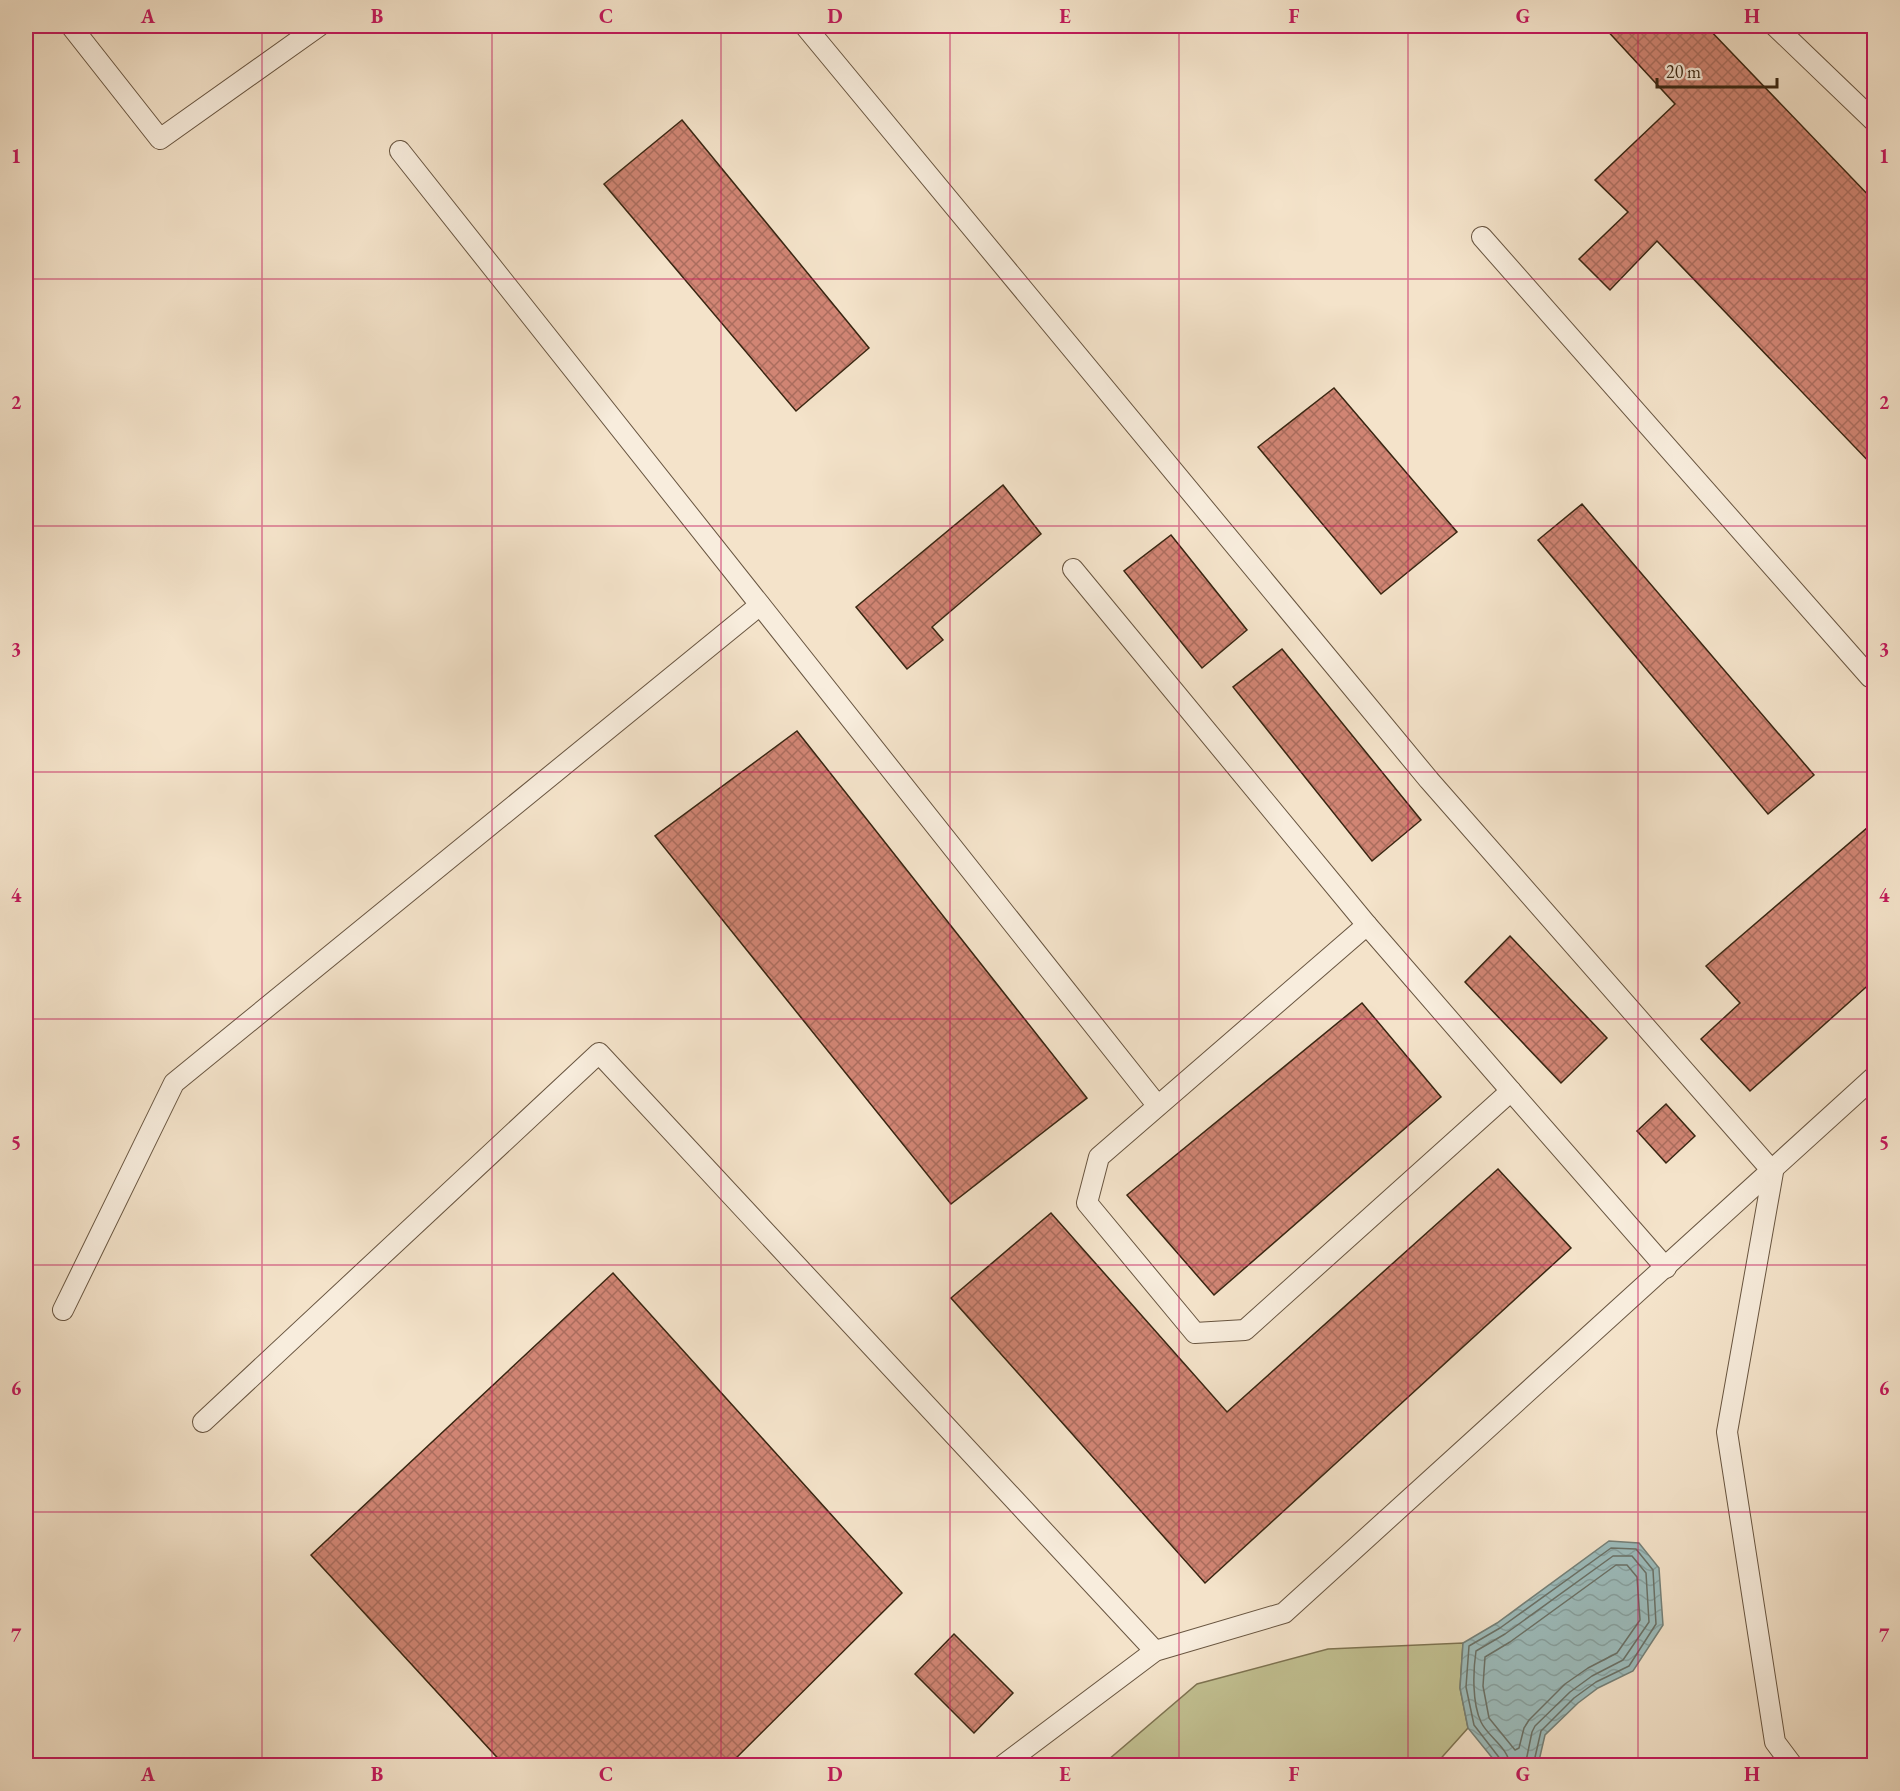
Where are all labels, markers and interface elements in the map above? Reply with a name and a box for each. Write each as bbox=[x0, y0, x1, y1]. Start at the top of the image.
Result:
text: A bbox=[140, 3, 156, 29]
text: B bbox=[371, 3, 383, 29]
text: C bbox=[599, 3, 613, 29]
text: D bbox=[827, 3, 843, 29]
text: E bbox=[1059, 3, 1071, 29]
text: F bbox=[1289, 3, 1300, 29]
text: G bbox=[1516, 3, 1530, 29]
text: H bbox=[1744, 3, 1760, 29]
scale bar bbox=[1657, 51, 1777, 89]
text: 20 m bbox=[1666, 60, 1701, 83]
text: 1 bbox=[11, 143, 21, 169]
text: 1 bbox=[1879, 143, 1889, 169]
text: 2 bbox=[11, 389, 22, 415]
text: 2 bbox=[1879, 389, 1890, 415]
text: 3 bbox=[11, 636, 21, 662]
text: 3 bbox=[1879, 636, 1889, 662]
text: 4 bbox=[11, 882, 22, 908]
text: 4 bbox=[1879, 882, 1890, 908]
text: 5 bbox=[11, 1129, 21, 1155]
text: 5 bbox=[1879, 1129, 1889, 1155]
text: 6 bbox=[11, 1375, 22, 1401]
text: 6 bbox=[1879, 1375, 1890, 1401]
text: 7 bbox=[11, 1622, 22, 1648]
text: 7 bbox=[1879, 1622, 1890, 1648]
text: A bbox=[140, 1761, 156, 1787]
text: B bbox=[371, 1761, 383, 1787]
text: C bbox=[599, 1761, 613, 1787]
text: D bbox=[827, 1761, 843, 1787]
text: E bbox=[1059, 1761, 1071, 1787]
text: F bbox=[1289, 1761, 1300, 1787]
text: G bbox=[1516, 1761, 1530, 1787]
text: H bbox=[1744, 1761, 1760, 1787]

